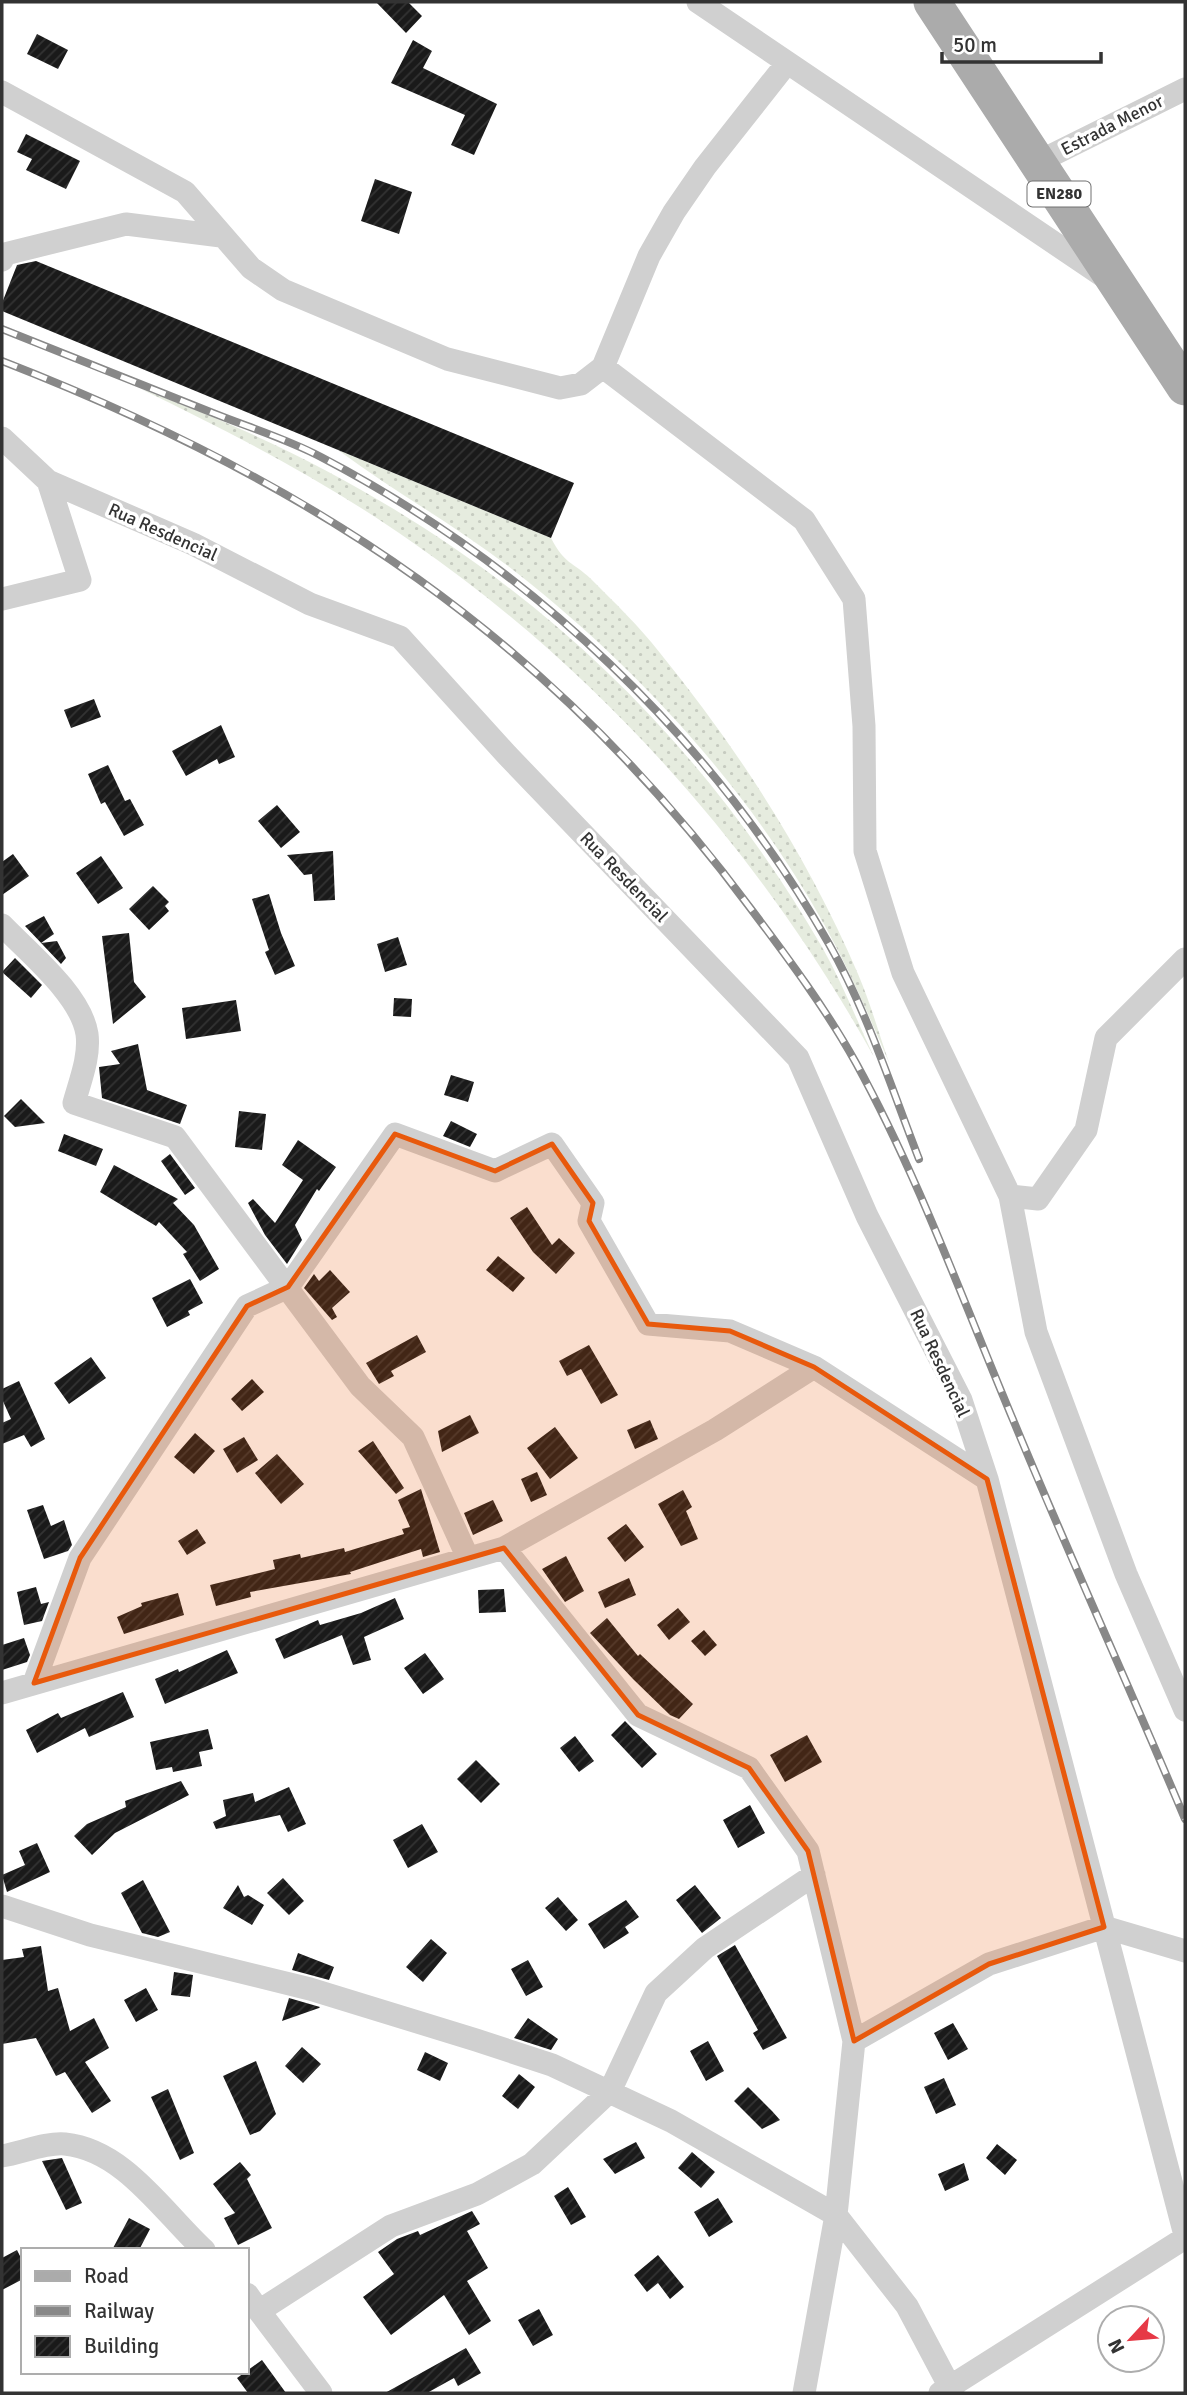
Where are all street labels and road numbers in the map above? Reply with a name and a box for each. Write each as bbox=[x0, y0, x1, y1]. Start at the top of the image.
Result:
street label: Estrada Menor bbox=[1057, 90, 1167, 160]
road number: EN280 bbox=[1028, 182, 1090, 206]
street label: Rua Resdencial bbox=[105, 498, 221, 566]
street label: Rua Resdencial bbox=[575, 827, 673, 927]
street label: Rua Resdencial bbox=[905, 1305, 975, 1421]

